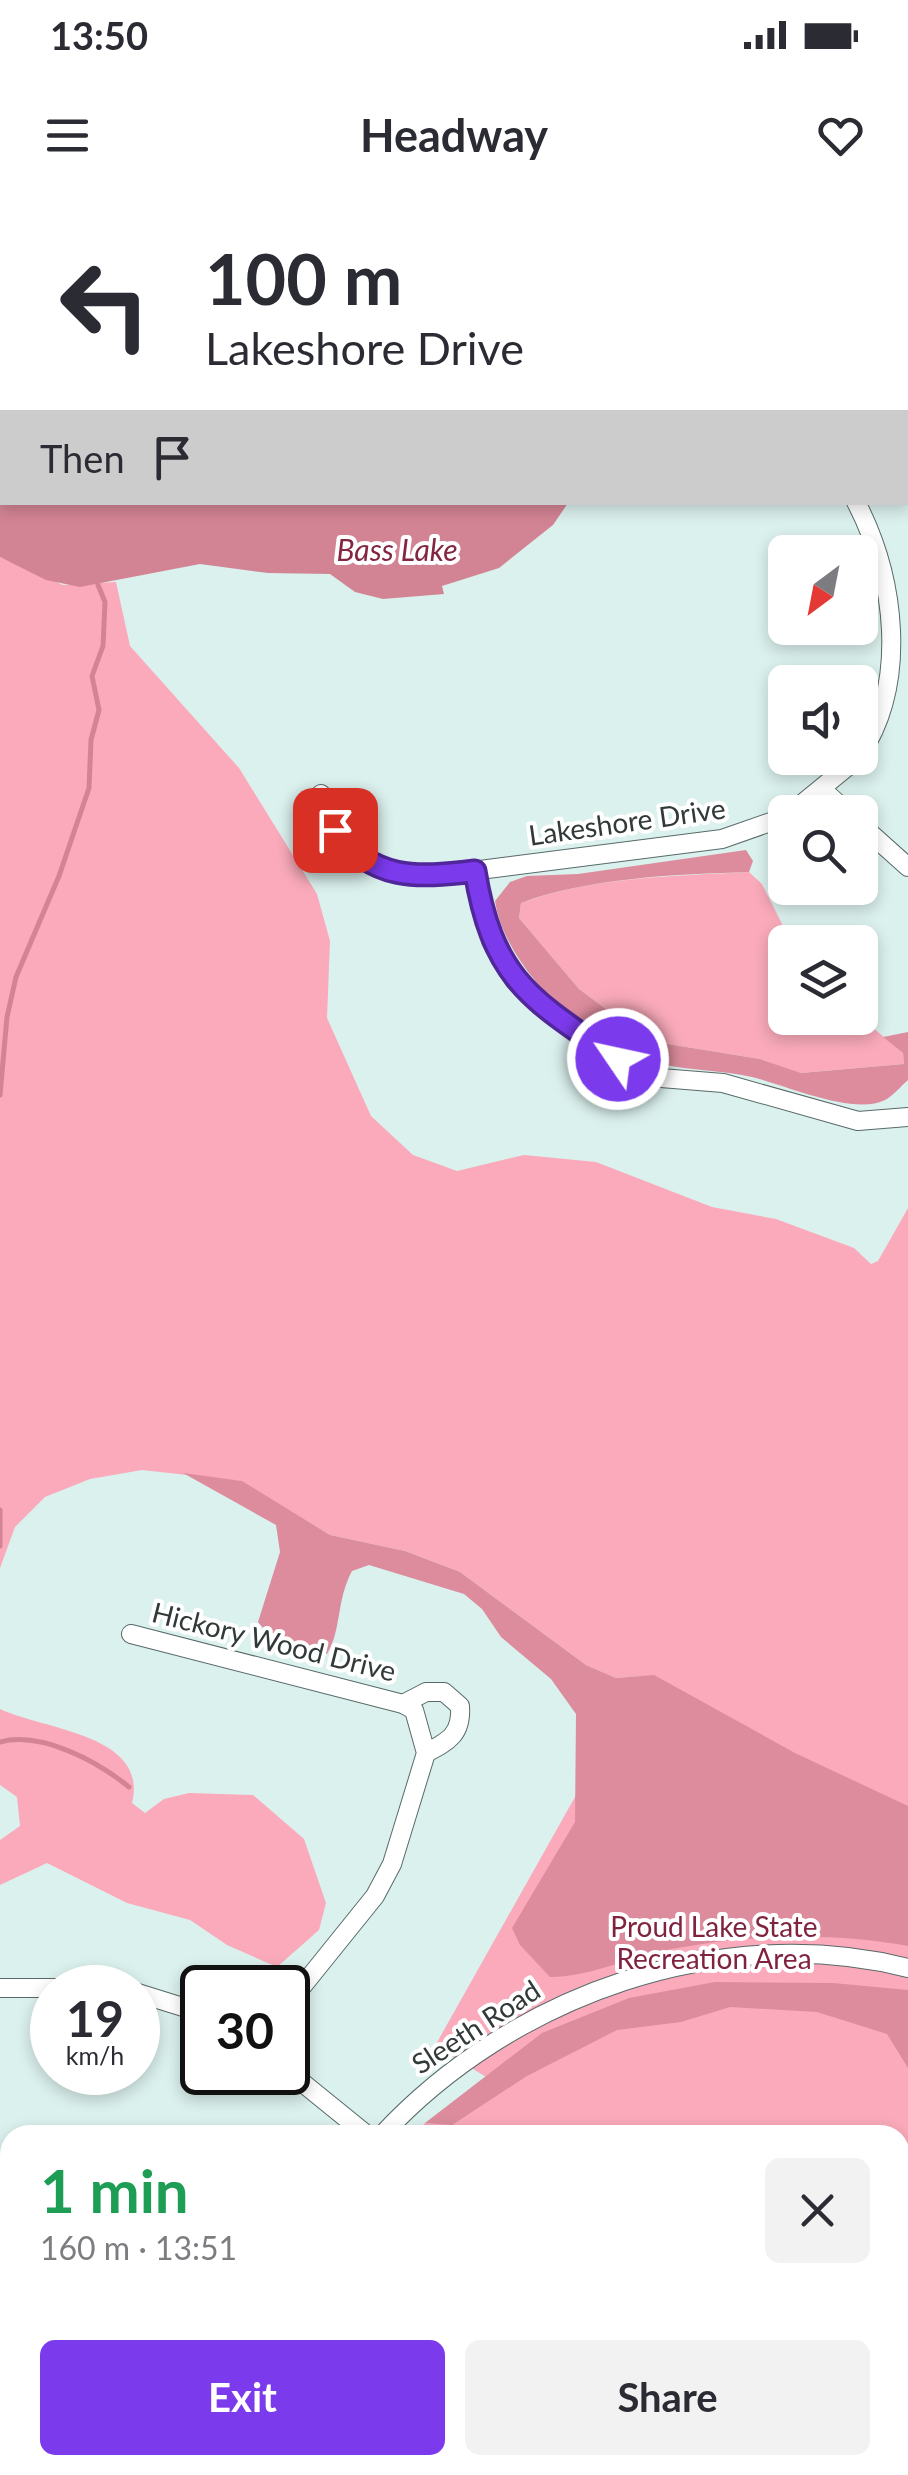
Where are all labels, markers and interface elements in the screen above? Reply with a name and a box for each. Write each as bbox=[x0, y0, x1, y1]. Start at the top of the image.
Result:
text: 13:50 bbox=[50, 12, 148, 58]
icon: menu bbox=[40, 108, 95, 163]
text: Headway bbox=[360, 108, 548, 162]
icon: heart bbox=[813, 108, 868, 163]
text: 100 m bbox=[205, 236, 402, 320]
icon: left bbox=[40, 240, 170, 370]
text: Lakeshore Drive bbox=[205, 321, 524, 375]
icon: arrive bbox=[145, 430, 200, 485]
text: Then bbox=[40, 435, 125, 481]
water label: Bass Lake bbox=[336, 531, 458, 567]
north arrow bbox=[768, 535, 878, 645]
map controls bbox=[768, 535, 878, 1035]
button: sound bbox=[768, 665, 878, 775]
pin bbox=[293, 788, 378, 873]
street label: Lakeshore Drive bbox=[526, 790, 727, 852]
button: search bbox=[768, 795, 878, 905]
icon: arrive bbox=[308, 803, 363, 858]
button: layers bbox=[768, 925, 878, 1035]
position arrow bbox=[566, 1007, 670, 1111]
street label: Hickory Wood Drive bbox=[149, 1594, 400, 1688]
park label: Proud Lake State Recreation Area bbox=[610, 1909, 818, 1975]
speed limit sign: 30 bbox=[180, 1965, 310, 2095]
street label: Sleeth Road bbox=[405, 1972, 546, 2080]
text: 19 bbox=[66, 1988, 124, 2048]
text: km/h bbox=[66, 2040, 124, 2070]
text: 1 min bbox=[40, 2154, 189, 2226]
button: close bbox=[765, 2158, 870, 2263]
text: 160 m · 13:51 bbox=[40, 2228, 237, 2267]
button: Exit bbox=[40, 2340, 445, 2455]
button: Share bbox=[465, 2340, 870, 2455]

